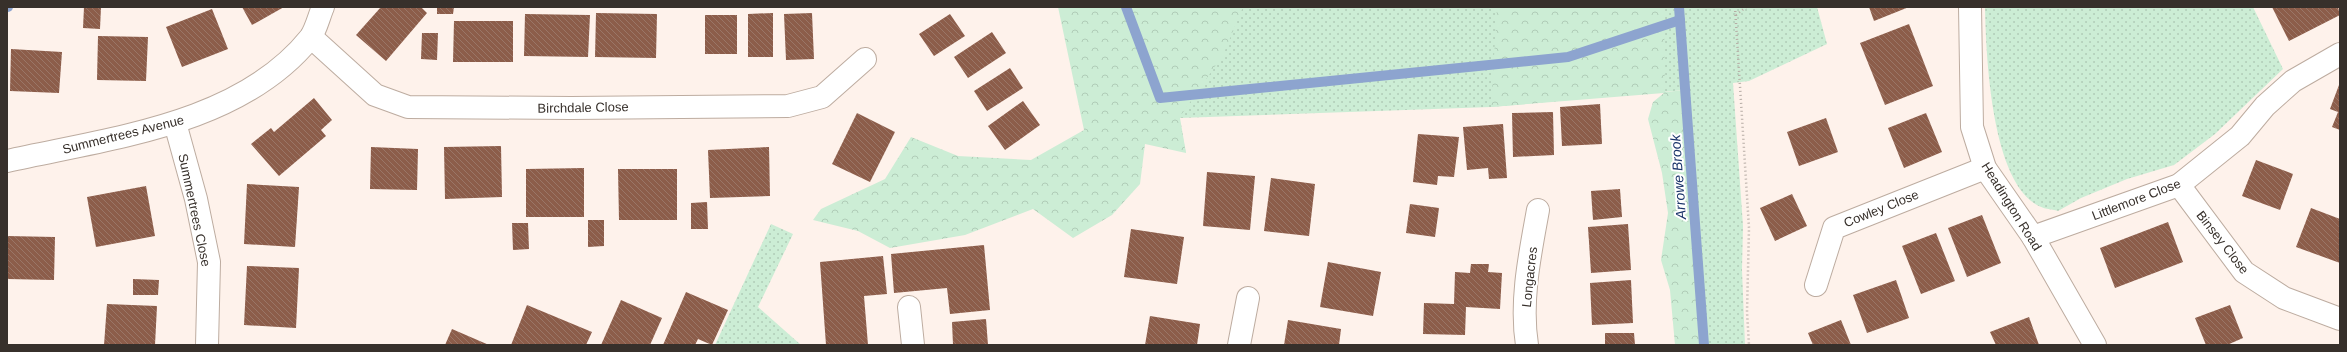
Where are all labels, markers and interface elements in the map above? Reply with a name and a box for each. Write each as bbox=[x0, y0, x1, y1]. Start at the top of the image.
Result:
street label: Birchdale Close bbox=[537, 99, 629, 116]
street label: Summertrees Avenue bbox=[61, 112, 185, 157]
water label: Arrowe Brook bbox=[1667, 133, 1689, 221]
street label: Summertrees Close bbox=[175, 152, 214, 268]
street label: Headington Road bbox=[1978, 159, 2045, 253]
street label: Littlemore Close bbox=[2090, 176, 2183, 223]
street label: Cowley Close bbox=[1842, 187, 1921, 230]
street label: Binsey Close bbox=[2193, 208, 2252, 277]
street label: Longacres bbox=[1519, 246, 1540, 308]

